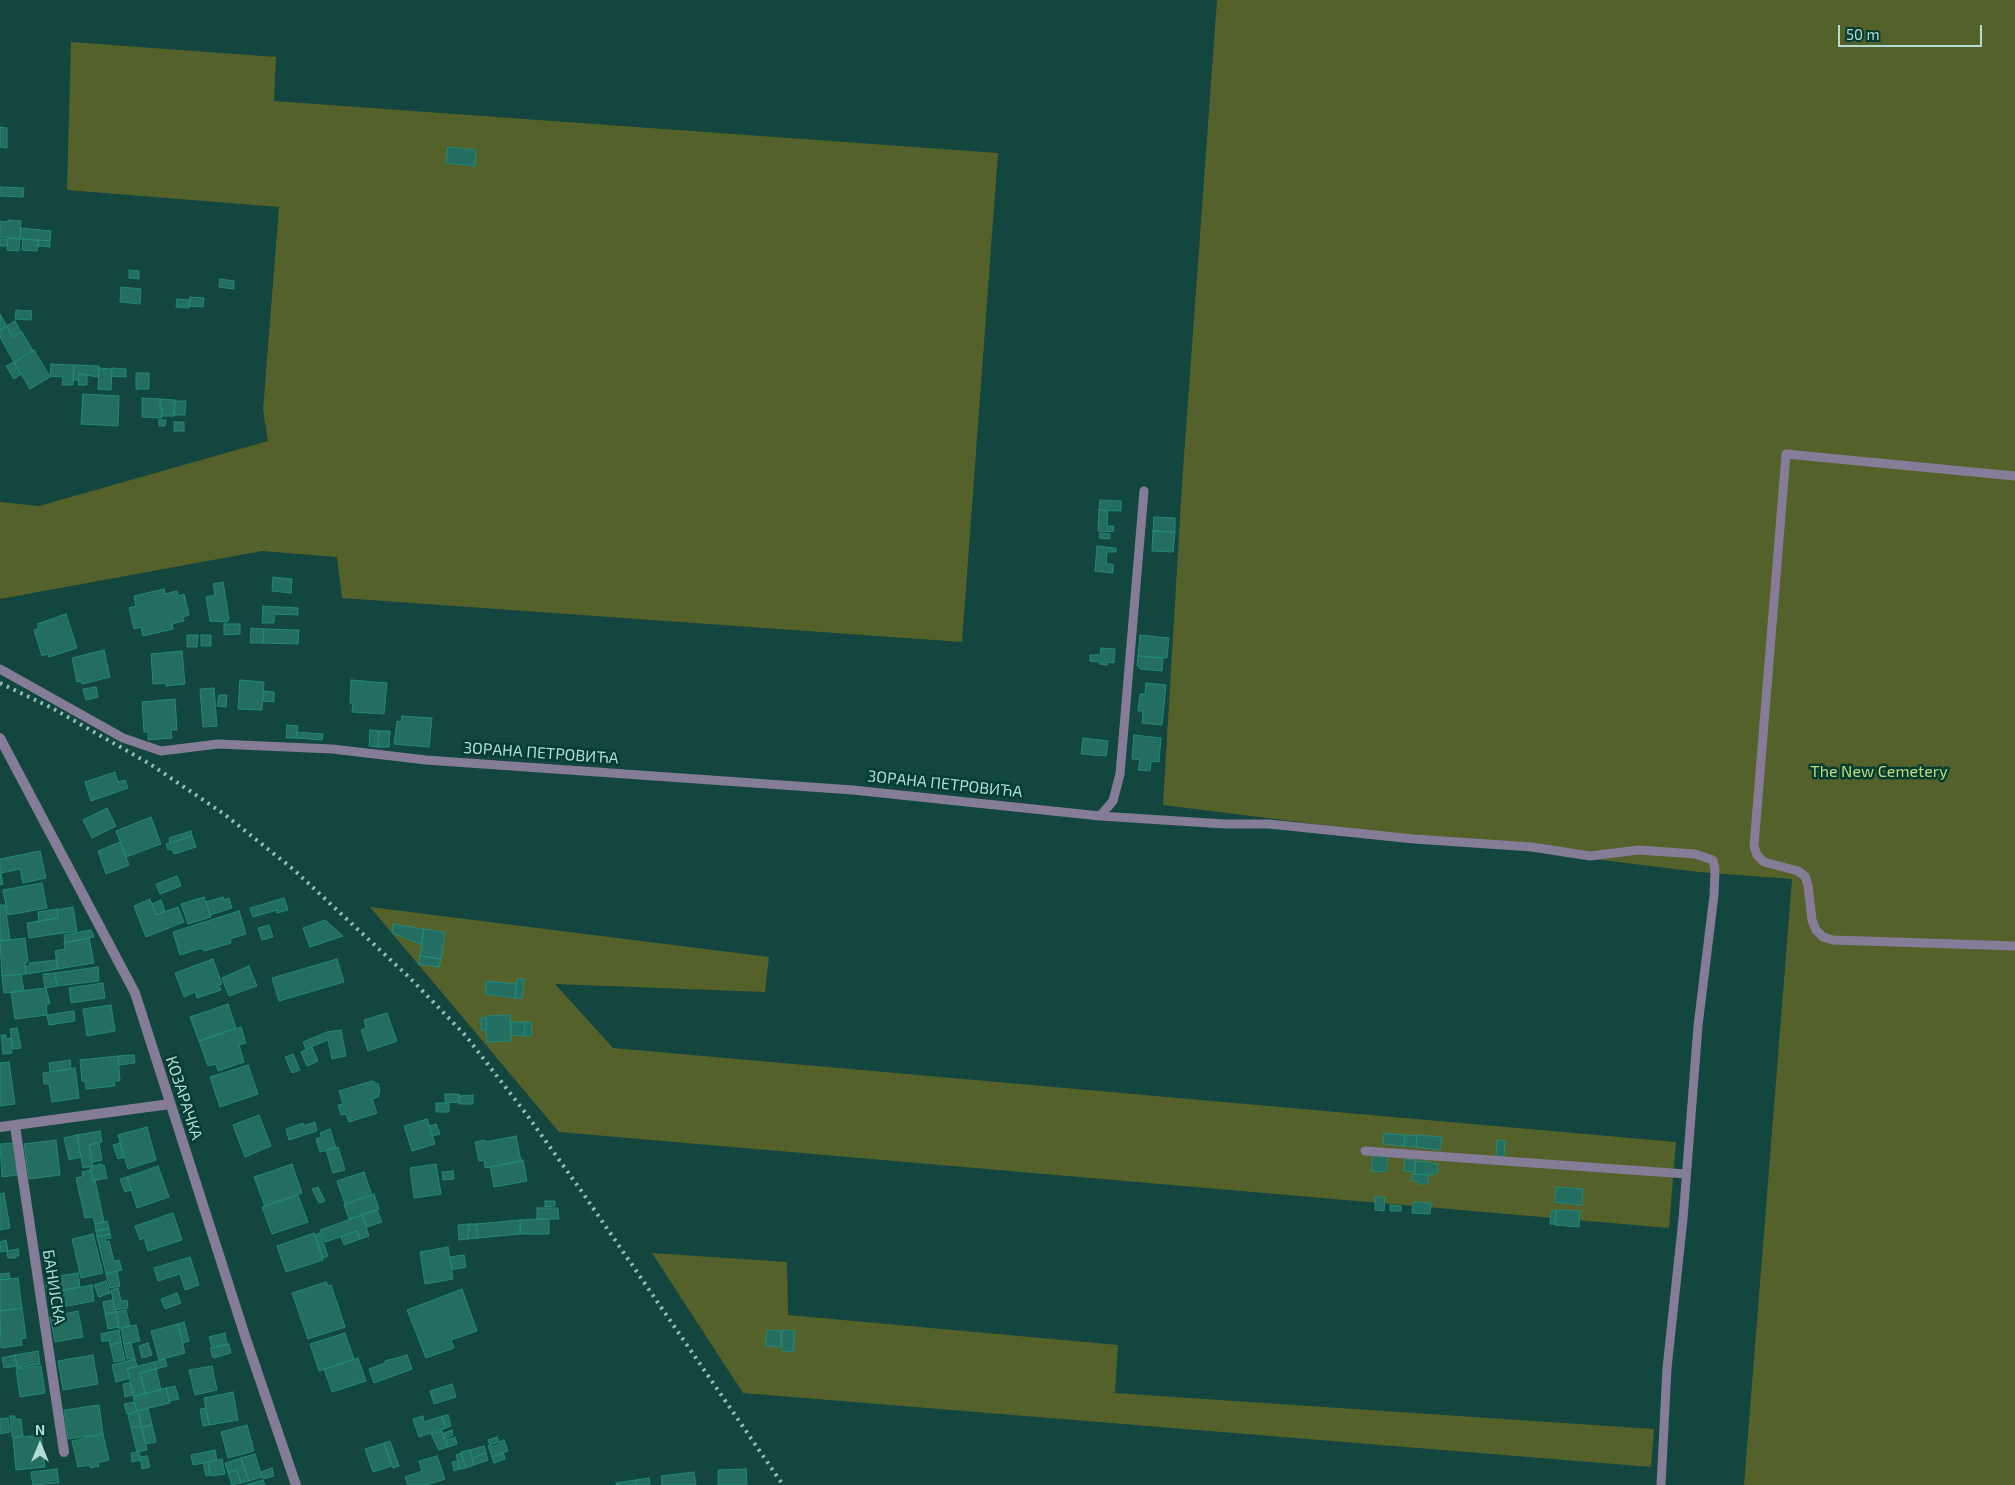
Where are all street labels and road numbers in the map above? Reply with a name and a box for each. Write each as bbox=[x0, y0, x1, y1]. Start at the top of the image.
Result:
street label: ЗОРАНА ПЕТРОВИЋА bbox=[463, 738, 619, 768]
street label: ЗОРАНА ПЕТРОВИЋА bbox=[867, 766, 1023, 802]
street label: КОЗАРАЧКА bbox=[161, 1054, 207, 1142]
street label: БАНИЈСКА bbox=[39, 1248, 69, 1326]

